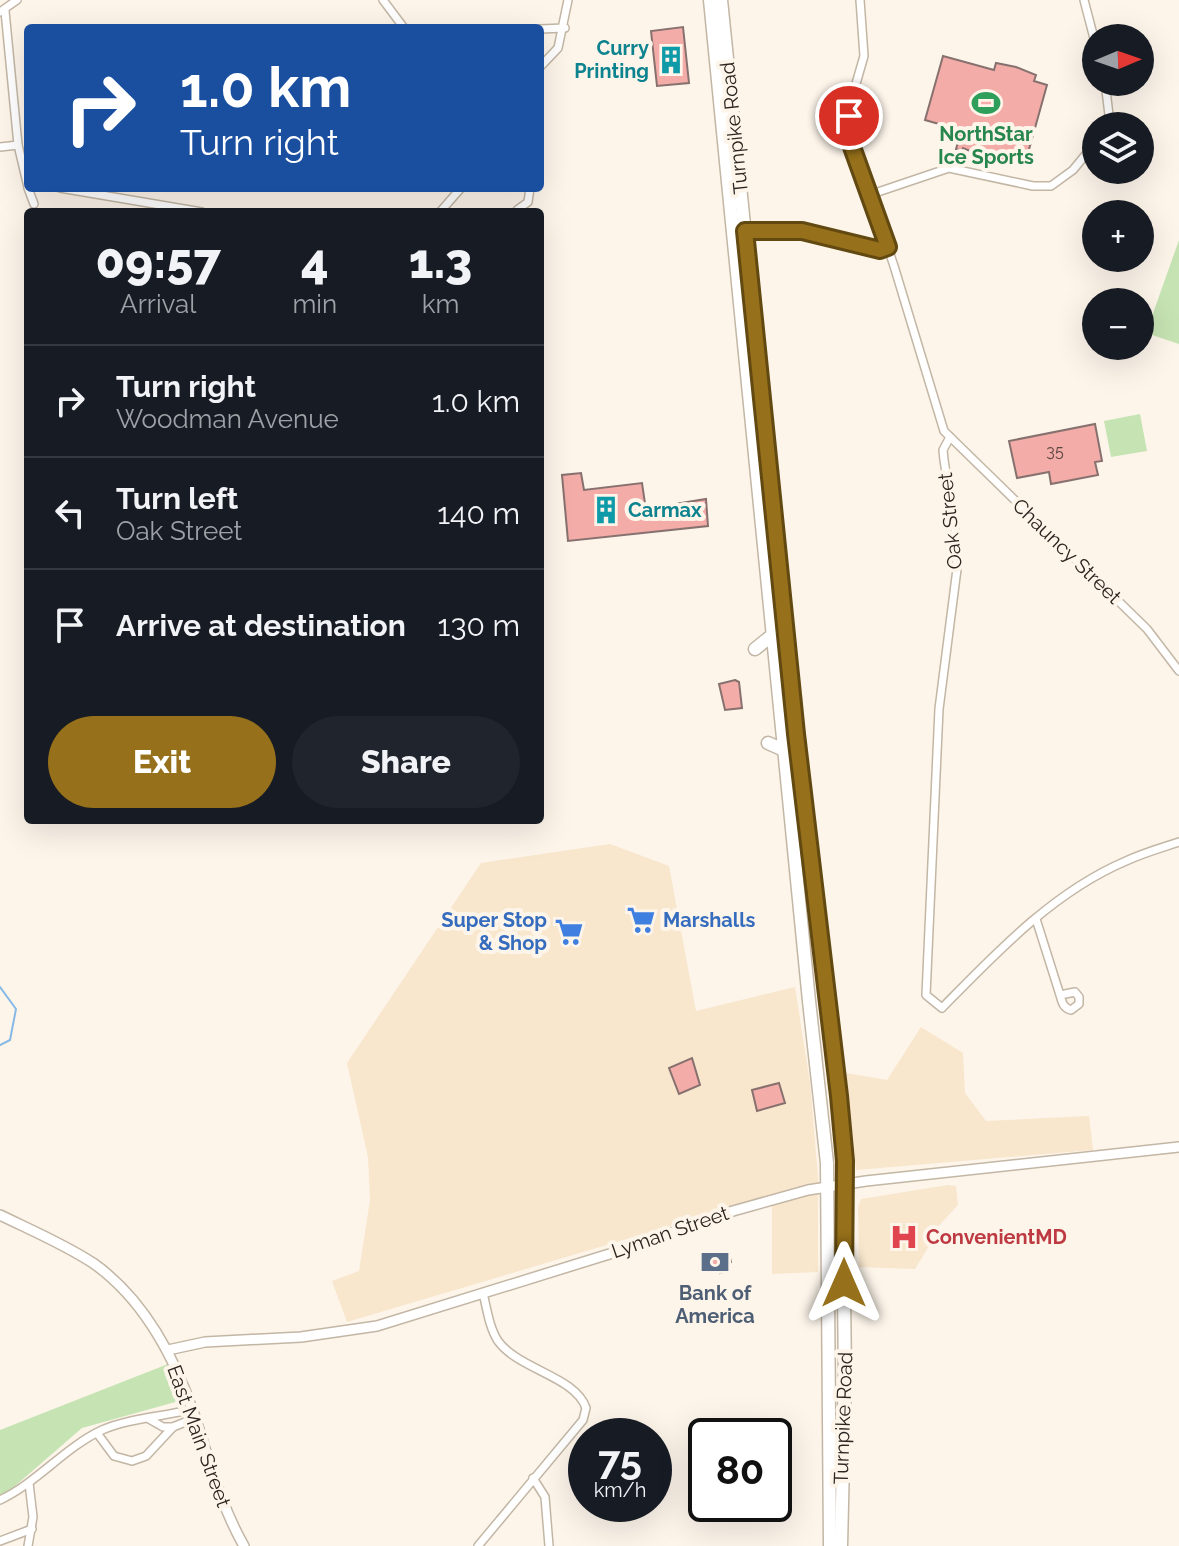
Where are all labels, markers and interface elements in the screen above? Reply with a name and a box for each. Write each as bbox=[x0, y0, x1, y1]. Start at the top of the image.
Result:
north arrow bbox=[1082, 24, 1154, 96]
map controls bbox=[1082, 24, 1154, 360]
place label: Curry Printing bbox=[574, 36, 649, 83]
building icon: Curry Printing bbox=[656, 45, 686, 75]
text: 1.0 km bbox=[180, 54, 351, 120]
icon: right bbox=[48, 56, 152, 160]
street label: Turnpike Road bbox=[715, 61, 753, 195]
pin bbox=[815, 82, 883, 150]
sports icon: NorthStar Ice Sports bbox=[971, 88, 1001, 118]
icon: arrive bbox=[827, 94, 871, 138]
button: layers bbox=[1082, 112, 1154, 184]
text: Turn right bbox=[180, 121, 339, 163]
place label: NorthStar Ice Sports bbox=[938, 122, 1034, 169]
button: + bbox=[1082, 200, 1154, 272]
text: 09:57 bbox=[96, 233, 221, 289]
text: 4 bbox=[301, 233, 329, 289]
text: 1.3 bbox=[409, 233, 472, 289]
button: − bbox=[1082, 288, 1154, 360]
text: Arrival bbox=[120, 289, 196, 319]
text: min bbox=[292, 289, 337, 319]
text: km bbox=[422, 289, 459, 319]
text: Turn right bbox=[116, 369, 256, 404]
icon: right bbox=[48, 379, 92, 423]
text: 1.0 km bbox=[432, 384, 520, 419]
text: Woodman Avenue bbox=[116, 404, 339, 434]
house number: 35 bbox=[1046, 442, 1064, 461]
street label: Oak Street bbox=[933, 471, 967, 570]
text: Turn left bbox=[116, 481, 238, 516]
icon: left bbox=[48, 491, 92, 535]
street label: Chauncy Street bbox=[1008, 493, 1126, 609]
building icon: Carmax bbox=[591, 495, 621, 525]
text: 140 m bbox=[437, 496, 520, 531]
place label: Carmax bbox=[628, 498, 702, 522]
text: Oak Street bbox=[116, 516, 242, 546]
icon: arrive bbox=[48, 603, 92, 647]
text: Arrive at destination bbox=[116, 608, 406, 643]
text: 130 m bbox=[438, 608, 520, 643]
button: Exit bbox=[48, 716, 276, 808]
button: Share bbox=[292, 716, 520, 808]
supermarket icon: Marshalls bbox=[626, 905, 656, 935]
place label: Super Stop & Shop bbox=[441, 908, 547, 955]
place label: Marshalls bbox=[663, 908, 756, 932]
supermarket icon: Super Stop & Shop bbox=[554, 917, 584, 947]
street label: Lyman Street bbox=[608, 1201, 732, 1263]
hospital icon: ConvenientMD bbox=[889, 1222, 919, 1252]
place label: ConvenientMD bbox=[926, 1225, 1067, 1249]
position arrow bbox=[802, 1241, 886, 1325]
bank icon: Bank of America bbox=[700, 1247, 730, 1277]
place label: Bank of America bbox=[675, 1281, 755, 1328]
street label: Turnpike Road bbox=[829, 1351, 857, 1485]
street label: East Main Street bbox=[162, 1362, 236, 1511]
speed limit sign: 80 bbox=[688, 1418, 792, 1522]
text: 75 bbox=[598, 1436, 642, 1483]
text: km/h bbox=[594, 1478, 646, 1502]

